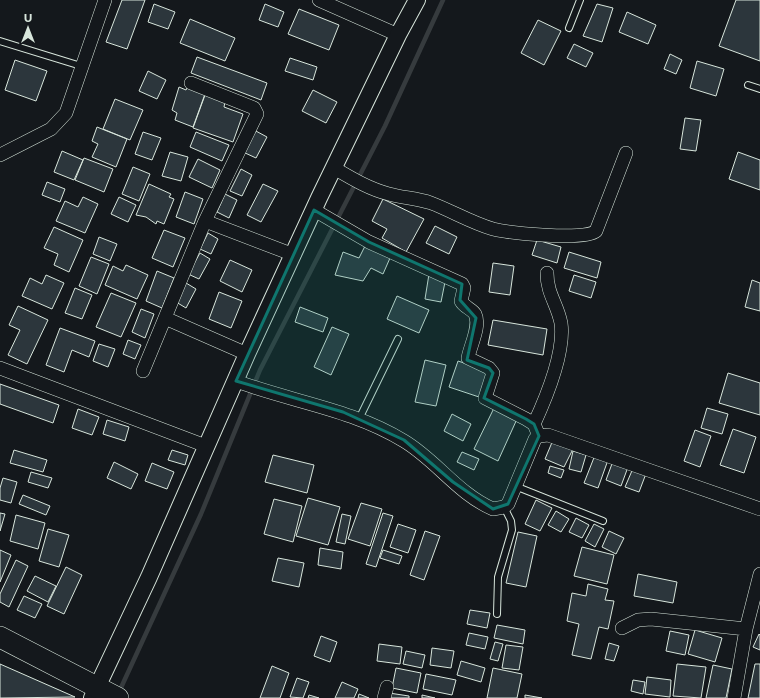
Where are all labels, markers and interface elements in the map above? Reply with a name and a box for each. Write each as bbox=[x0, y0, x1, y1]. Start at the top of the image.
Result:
north arrow bbox=[8, 8, 48, 48]
text: U bbox=[24, 11, 32, 25]

